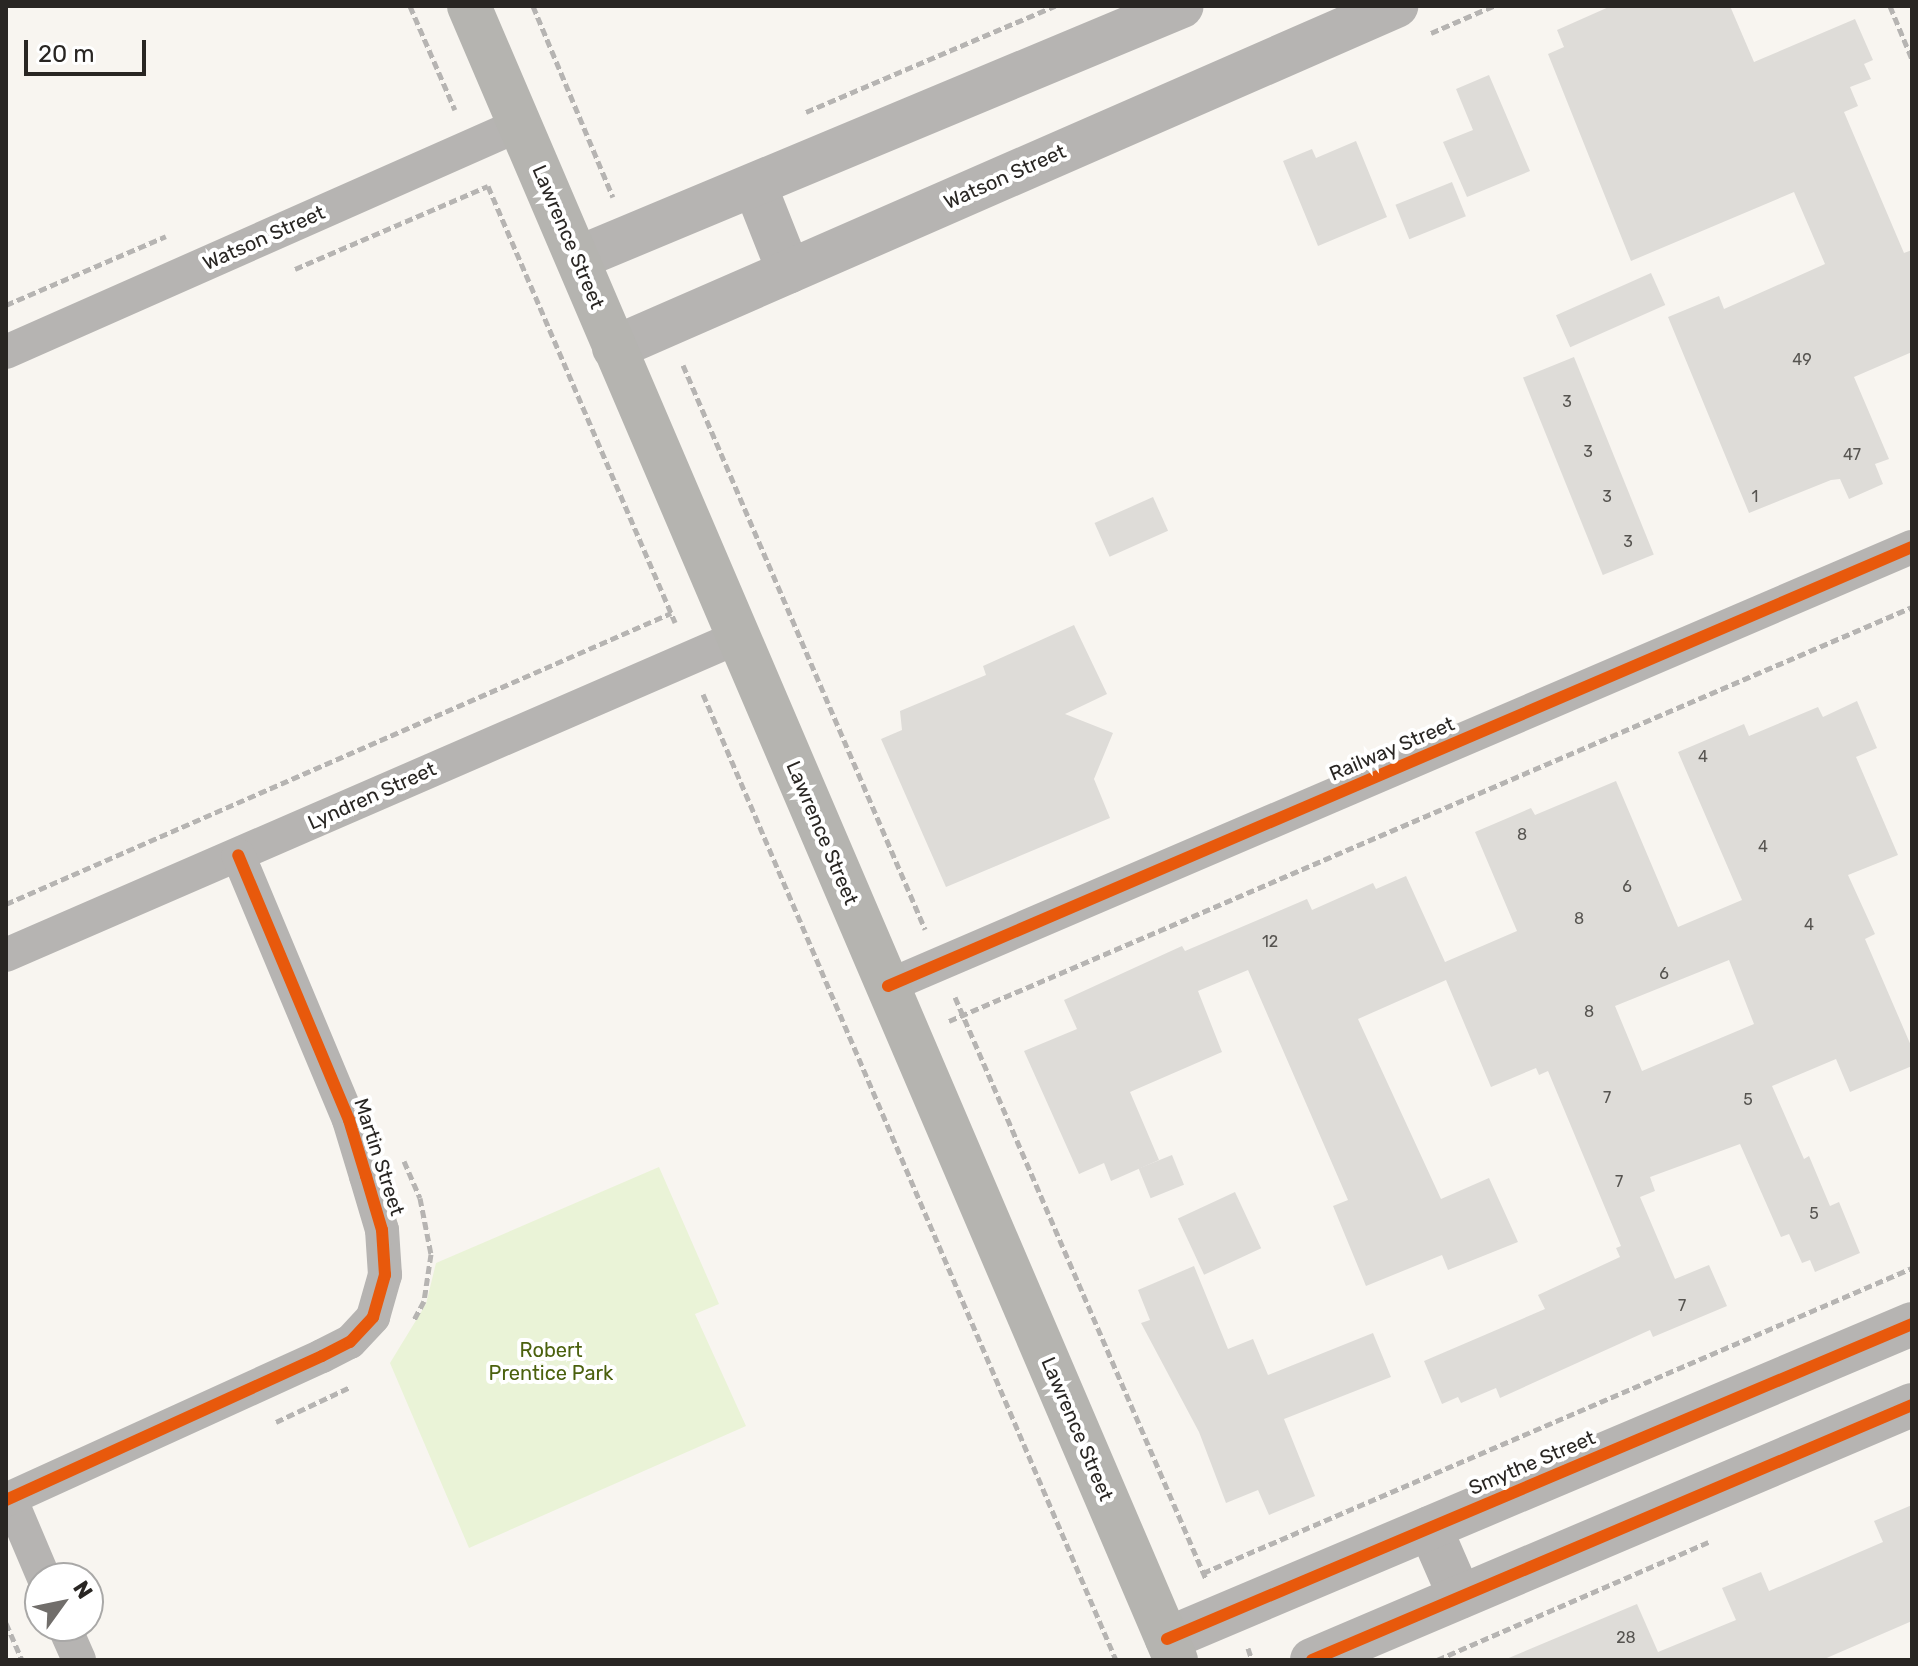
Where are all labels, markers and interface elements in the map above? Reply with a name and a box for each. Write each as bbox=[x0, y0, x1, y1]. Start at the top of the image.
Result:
scale bar bbox=[28, 24, 150, 74]
text: 20 m bbox=[38, 40, 95, 68]
street label: Watson Street bbox=[940, 139, 1070, 215]
street label: Lawrence Street bbox=[527, 161, 609, 313]
street label: Watson Street bbox=[199, 200, 329, 276]
house number: 49 bbox=[1792, 350, 1812, 370]
house number: 3 bbox=[1562, 392, 1572, 412]
house number: 3 bbox=[1583, 442, 1593, 462]
house number: 47 bbox=[1843, 445, 1861, 465]
house number: 3 bbox=[1602, 487, 1612, 507]
house number: 1 bbox=[1752, 487, 1758, 507]
house number: 3 bbox=[1623, 532, 1633, 552]
street label: Railway Street bbox=[1326, 712, 1458, 786]
house number: 4 bbox=[1698, 747, 1708, 767]
street label: Lyndren Street bbox=[304, 757, 440, 835]
street label: Lawrence Street bbox=[781, 757, 863, 909]
house number: 8 bbox=[1517, 825, 1527, 845]
house number: 4 bbox=[1758, 837, 1768, 857]
house number: 6 bbox=[1622, 877, 1632, 897]
house number: 8 bbox=[1574, 909, 1584, 929]
house number: 4 bbox=[1804, 915, 1814, 935]
house number: 12 bbox=[1262, 932, 1278, 952]
house number: 6 bbox=[1659, 964, 1669, 984]
house number: 8 bbox=[1584, 1002, 1594, 1022]
house number: 7 bbox=[1603, 1088, 1611, 1108]
house number: 5 bbox=[1743, 1090, 1753, 1110]
street label: Martin Street bbox=[349, 1095, 409, 1219]
house number: 7 bbox=[1615, 1172, 1623, 1192]
house number: 5 bbox=[1809, 1204, 1819, 1224]
house number: 7 bbox=[1678, 1296, 1686, 1316]
park label: Robert Prentice Park bbox=[489, 1339, 613, 1386]
street label: Lawrence Street bbox=[1036, 1353, 1118, 1505]
street label: Smythe Street bbox=[1465, 1426, 1599, 1500]
north arrow bbox=[24, 1562, 104, 1642]
text: N bbox=[67, 1576, 98, 1604]
house number: 28 bbox=[1616, 1628, 1636, 1648]

